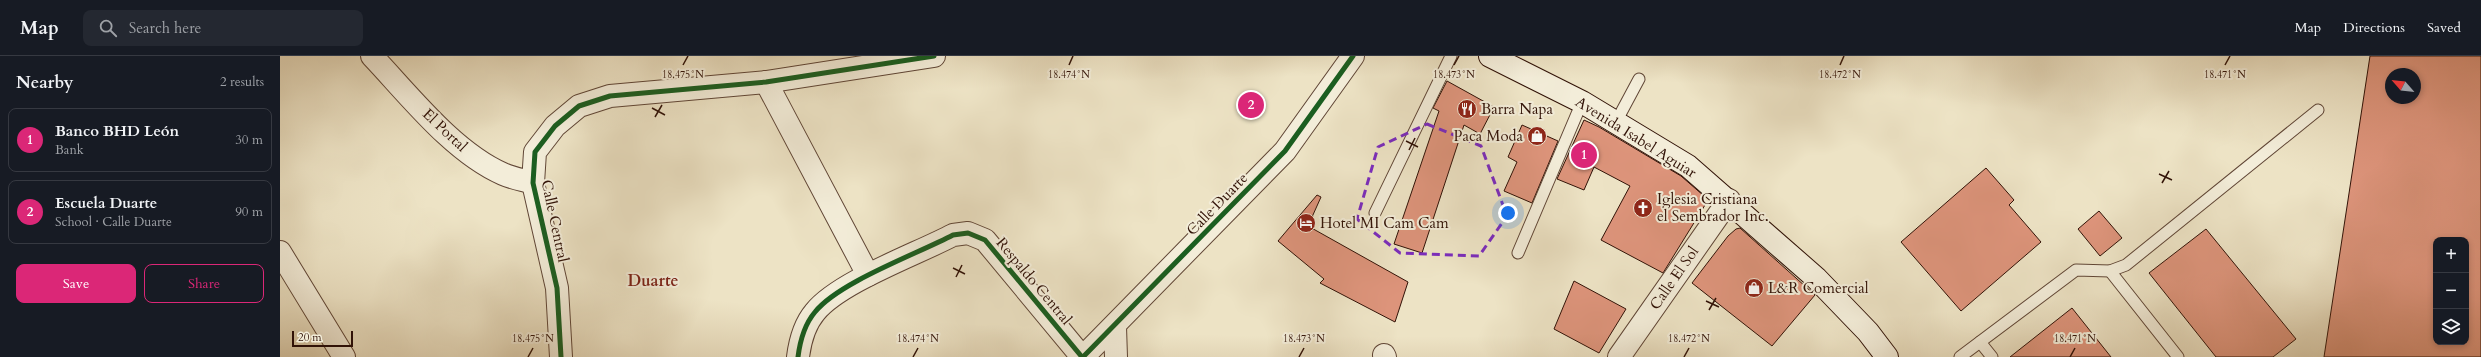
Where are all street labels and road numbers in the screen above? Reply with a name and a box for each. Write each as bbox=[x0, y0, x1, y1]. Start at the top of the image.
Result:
street label: Avenida Isabel Aguiar bbox=[1572, 92, 1701, 183]
street label: El Portal bbox=[418, 104, 472, 156]
street label: Calle Duarte bbox=[1182, 168, 1252, 240]
street label: Calle Central bbox=[537, 178, 574, 264]
street label: Respaldo Central bbox=[992, 233, 1076, 329]
street label: Calle El Sol bbox=[1645, 242, 1703, 314]

